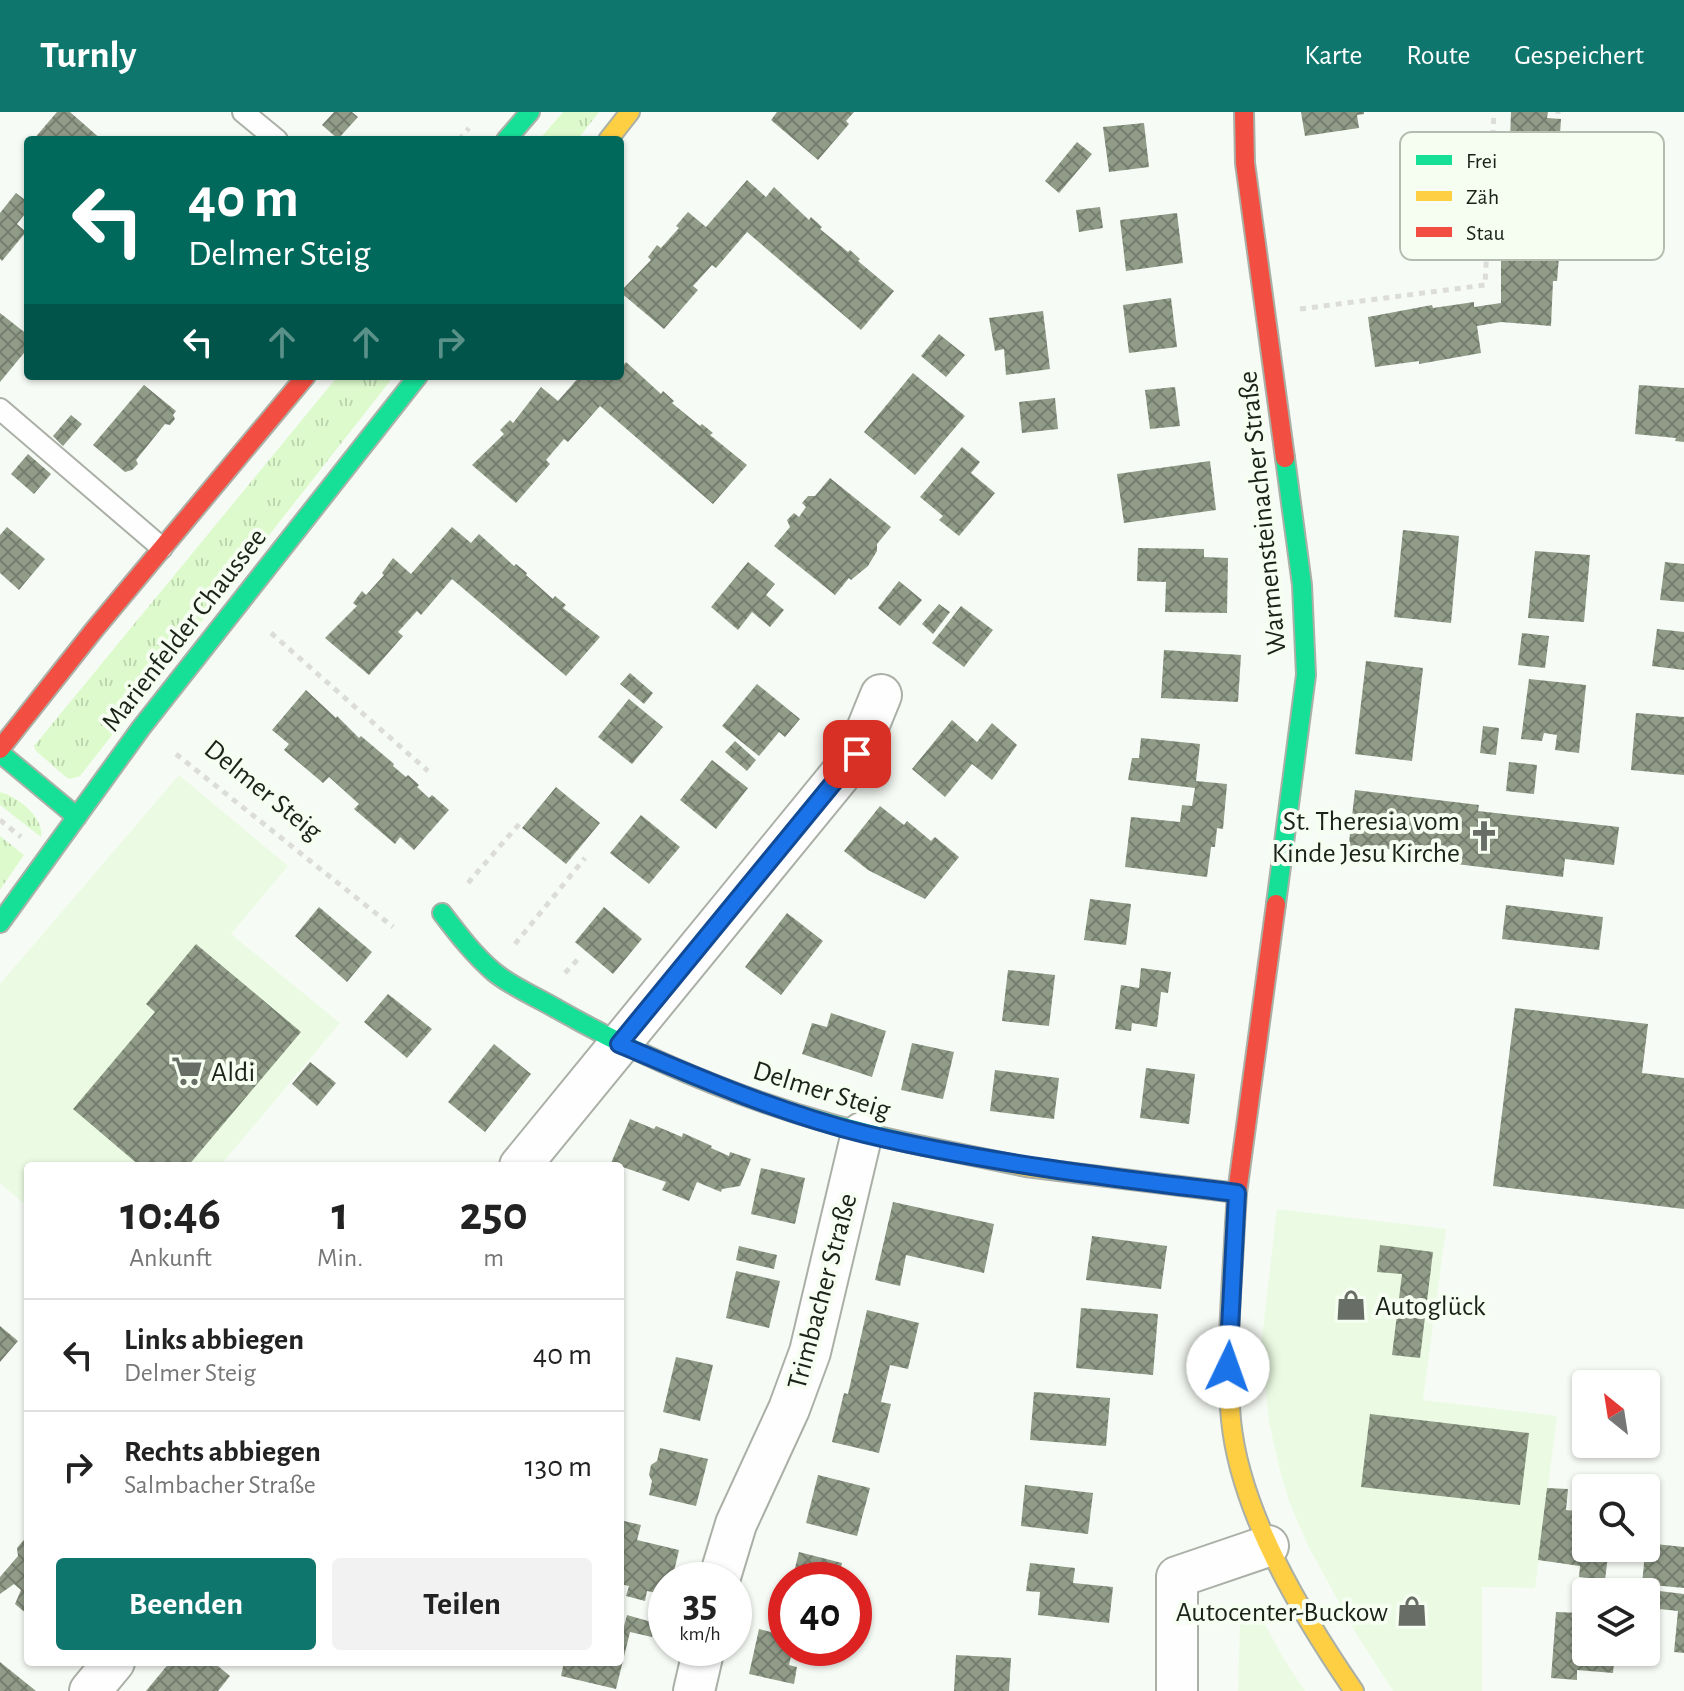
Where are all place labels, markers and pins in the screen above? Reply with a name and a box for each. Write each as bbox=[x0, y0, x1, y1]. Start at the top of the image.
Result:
pin bbox=[823, 720, 891, 788]
place label: St. Theresia vom Kinde Jesu Kirche bbox=[1272, 808, 1460, 868]
church icon: St. Theresia vom Kinde Jesu Kirche bbox=[1467, 819, 1501, 853]
supermarket icon: Aldi bbox=[170, 1054, 204, 1088]
place label: Aldi bbox=[211, 1059, 255, 1087]
shop icon: Autoglück bbox=[1334, 1288, 1368, 1322]
place label: Autoglück bbox=[1375, 1293, 1486, 1321]
shop icon: Autocenter-Buckow bbox=[1395, 1594, 1429, 1628]
place label: Autocenter-Buckow bbox=[1176, 1599, 1388, 1627]

